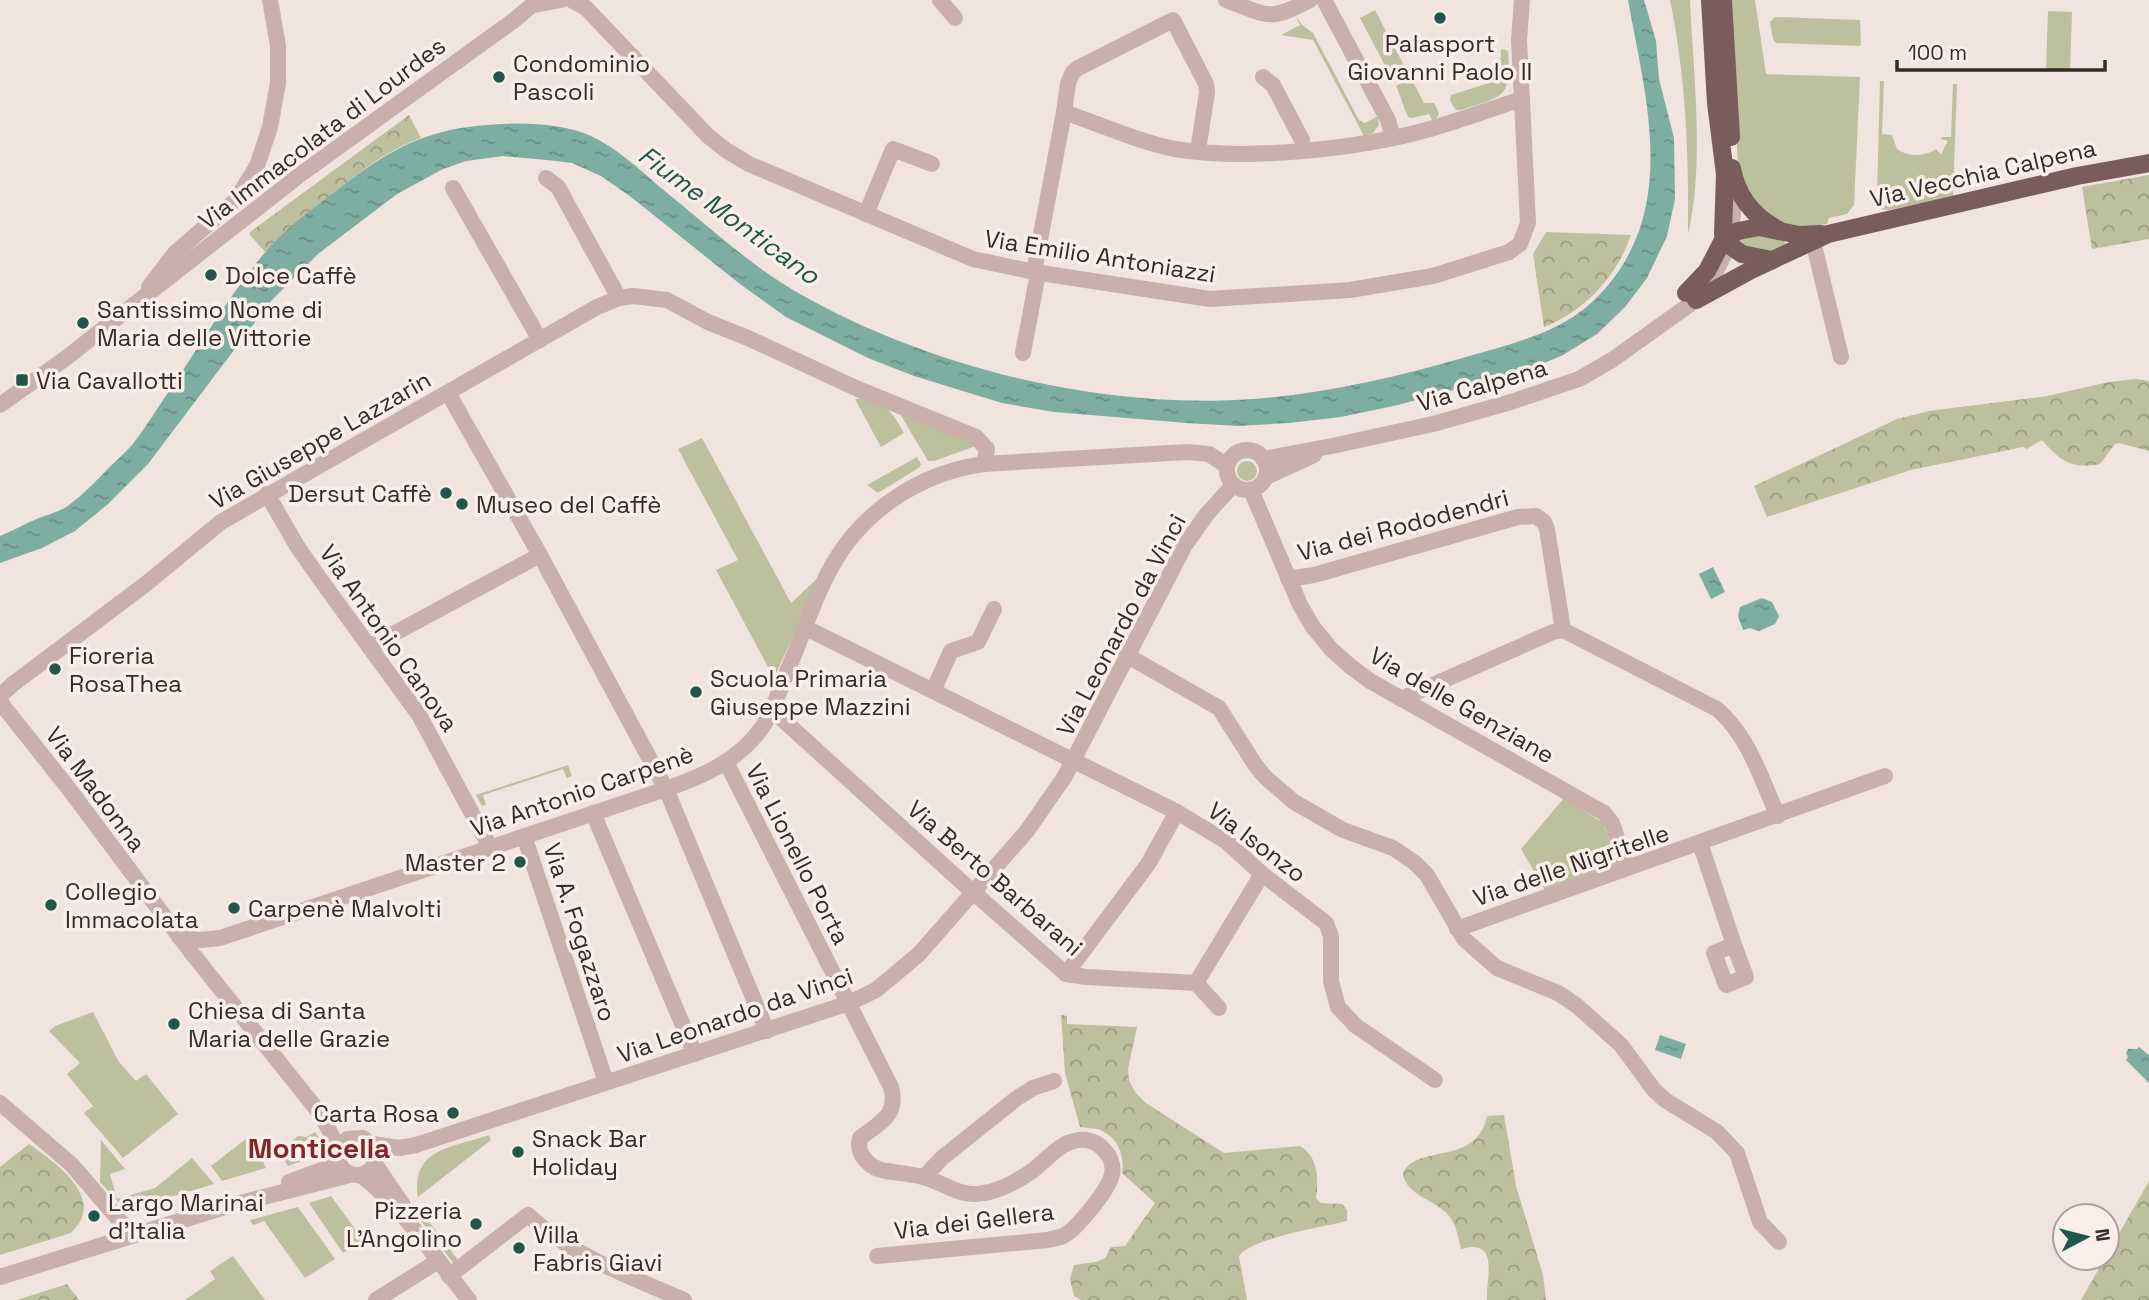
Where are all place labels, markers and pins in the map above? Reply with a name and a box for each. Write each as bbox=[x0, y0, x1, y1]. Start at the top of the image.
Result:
marker: Palasport Giovanni Paolo II bbox=[1432, 10, 1448, 26]
place label: Palasport Giovanni Paolo II bbox=[1348, 28, 1532, 87]
place label: Condominio Pascoli bbox=[513, 48, 650, 107]
marker: Condominio Pascoli bbox=[491, 69, 507, 85]
place label: Dolce Caffè bbox=[225, 260, 357, 291]
marker: Dolce Caffè bbox=[203, 267, 219, 283]
place label: Santissimo Nome di Maria delle Vittorie bbox=[97, 294, 323, 353]
marker: Santissimo Nome di Maria delle Vittorie bbox=[75, 315, 91, 331]
place label: Via Cavallotti bbox=[36, 365, 183, 396]
marker: Via Cavallotti bbox=[14, 372, 30, 388]
place label: Dersut Caffè bbox=[288, 478, 432, 509]
marker: Dersut Caffè bbox=[438, 485, 454, 501]
place label: Museo del Caffè bbox=[476, 489, 661, 520]
marker: Museo del Caffè bbox=[454, 496, 470, 512]
place label: Fioreria RosaThea bbox=[69, 640, 182, 699]
marker: Fioreria RosaThea bbox=[47, 661, 63, 677]
place label: Scuola Primaria Giuseppe Mazzini bbox=[710, 663, 911, 722]
marker: Scuola Primaria Giuseppe Mazzini bbox=[688, 684, 704, 700]
place label: Master 2 bbox=[405, 847, 506, 878]
marker: Master 2 bbox=[512, 854, 528, 870]
place label: Collegio Immacolata bbox=[65, 876, 199, 935]
place label: Carpenè Malvolti bbox=[248, 893, 442, 924]
marker: Collegio Immacolata bbox=[43, 897, 59, 913]
marker: Carpenè Malvolti bbox=[226, 900, 242, 916]
place label: Chiesa di Santa Maria delle Grazie bbox=[188, 995, 390, 1054]
marker: Chiesa di Santa Maria delle Grazie bbox=[166, 1016, 182, 1032]
place label: Carta Rosa bbox=[313, 1098, 439, 1129]
marker: Carta Rosa bbox=[445, 1105, 461, 1121]
place label: Snack Bar Holiday bbox=[532, 1123, 647, 1182]
marker: Snack Bar Holiday bbox=[510, 1144, 526, 1160]
place label: Largo Marinai d'Italia bbox=[108, 1187, 264, 1246]
place label: Pizzeria L'Angolino bbox=[346, 1195, 462, 1254]
marker: Largo Marinai d'Italia bbox=[86, 1208, 102, 1224]
marker: Pizzeria L'Angolino bbox=[468, 1216, 484, 1232]
place label: Villa Fabris Giavi bbox=[533, 1219, 662, 1278]
marker: Villa Fabris Giavi bbox=[511, 1240, 527, 1256]

